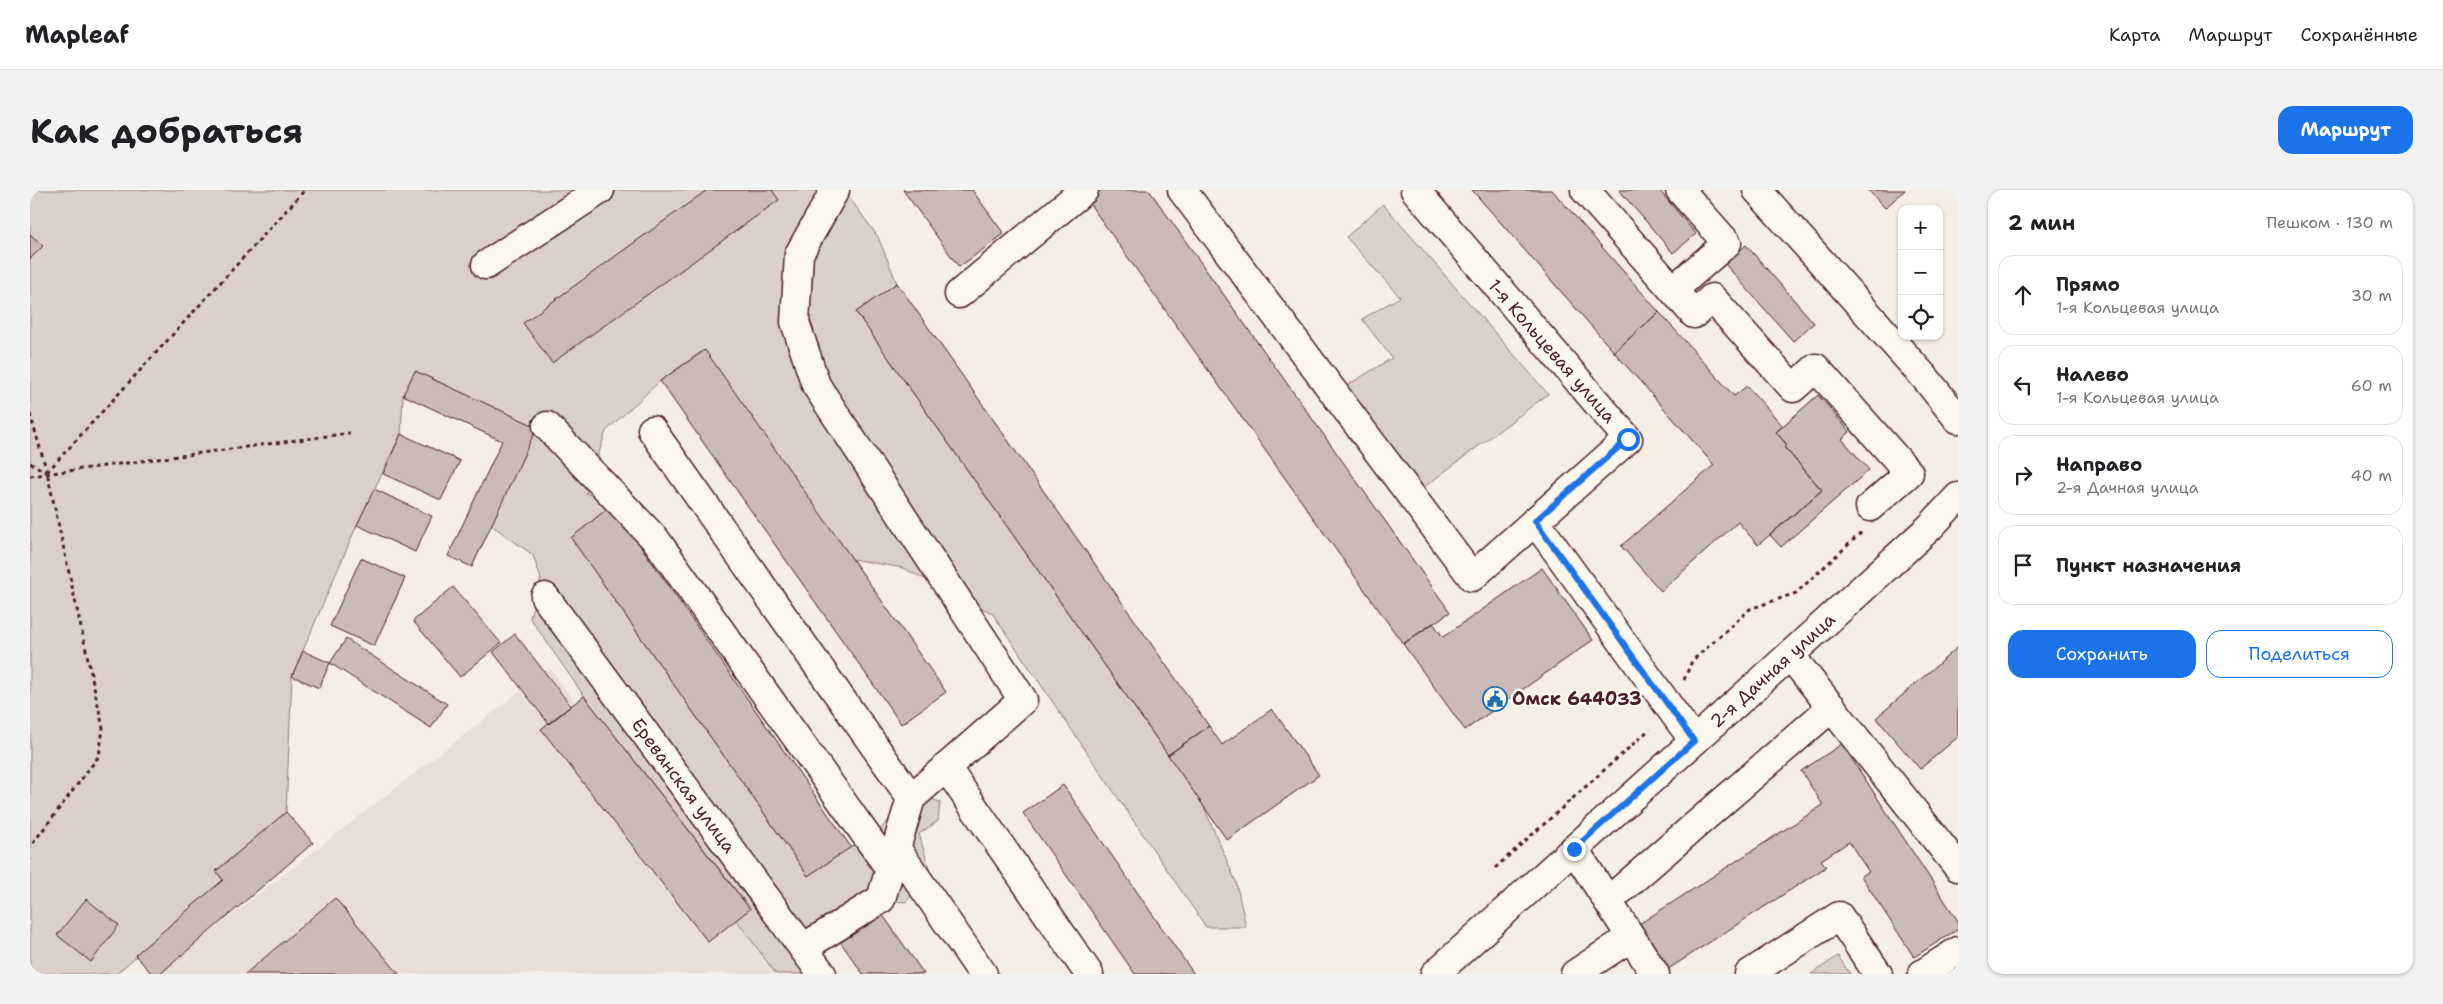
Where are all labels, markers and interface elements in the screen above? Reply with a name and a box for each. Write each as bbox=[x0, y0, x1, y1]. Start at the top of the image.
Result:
text: Mapleaf bbox=[25, 19, 129, 51]
text: Карта bbox=[2109, 23, 2160, 47]
text: Маршрут bbox=[2188, 23, 2272, 47]
text: Сохранённые bbox=[2300, 23, 2418, 47]
button: Маршрут bbox=[2278, 106, 2413, 154]
text: Как добраться bbox=[30, 107, 303, 154]
map controls bbox=[1898, 205, 1943, 340]
button: + bbox=[1898, 205, 1943, 250]
text: 2 мин bbox=[2008, 209, 2075, 237]
text: Пешком · 130 m bbox=[2266, 212, 2393, 233]
button: − bbox=[1898, 250, 1943, 295]
text: Прямо bbox=[2056, 272, 2120, 297]
street label: 1-я Кольцевая улица bbox=[1483, 274, 1621, 428]
icon: ahead bbox=[2009, 281, 2037, 309]
text: 30 m bbox=[2351, 285, 2392, 306]
button: locate bbox=[1898, 295, 1943, 340]
text: 1-я Кольцевая улица bbox=[2056, 297, 2219, 318]
text: Налево bbox=[2056, 362, 2129, 387]
icon: left bbox=[2009, 371, 2037, 399]
text: 60 m bbox=[2351, 375, 2392, 396]
text: 1-я Кольцевая улица bbox=[2056, 387, 2219, 408]
route start bbox=[1617, 428, 1640, 451]
text: Направо bbox=[2056, 452, 2142, 477]
icon: right bbox=[2009, 461, 2037, 489]
text: 40 m bbox=[2350, 465, 2392, 486]
text: 2-я Дачная улица bbox=[2056, 477, 2199, 498]
icon: arrive bbox=[2009, 551, 2037, 579]
text: Пункт назначения bbox=[2056, 553, 2241, 578]
street label: 2-я Дачная улица bbox=[1705, 608, 1840, 733]
button: Сохранить bbox=[2008, 630, 2196, 678]
button: Поделиться bbox=[2206, 630, 2393, 678]
public building icon: Омск 644033 bbox=[1482, 686, 1508, 712]
place label: Омск 644033 bbox=[1512, 687, 1642, 711]
street label: Ереванская улица bbox=[626, 713, 741, 858]
route end bbox=[1563, 838, 1586, 861]

